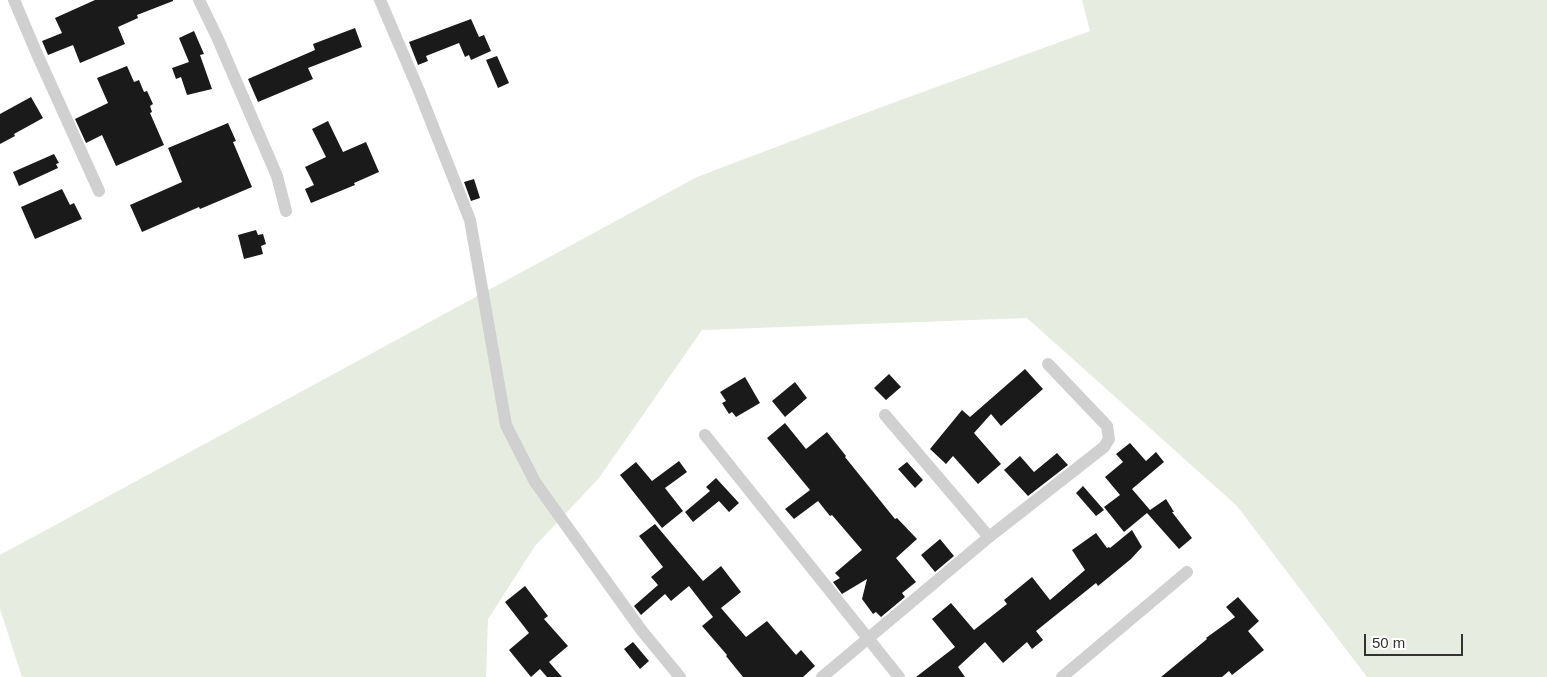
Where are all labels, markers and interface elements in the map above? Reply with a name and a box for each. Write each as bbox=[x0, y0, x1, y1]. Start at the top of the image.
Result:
scale bar bbox=[1367, 624, 1466, 656]
text: 50 m bbox=[1372, 634, 1405, 651]

